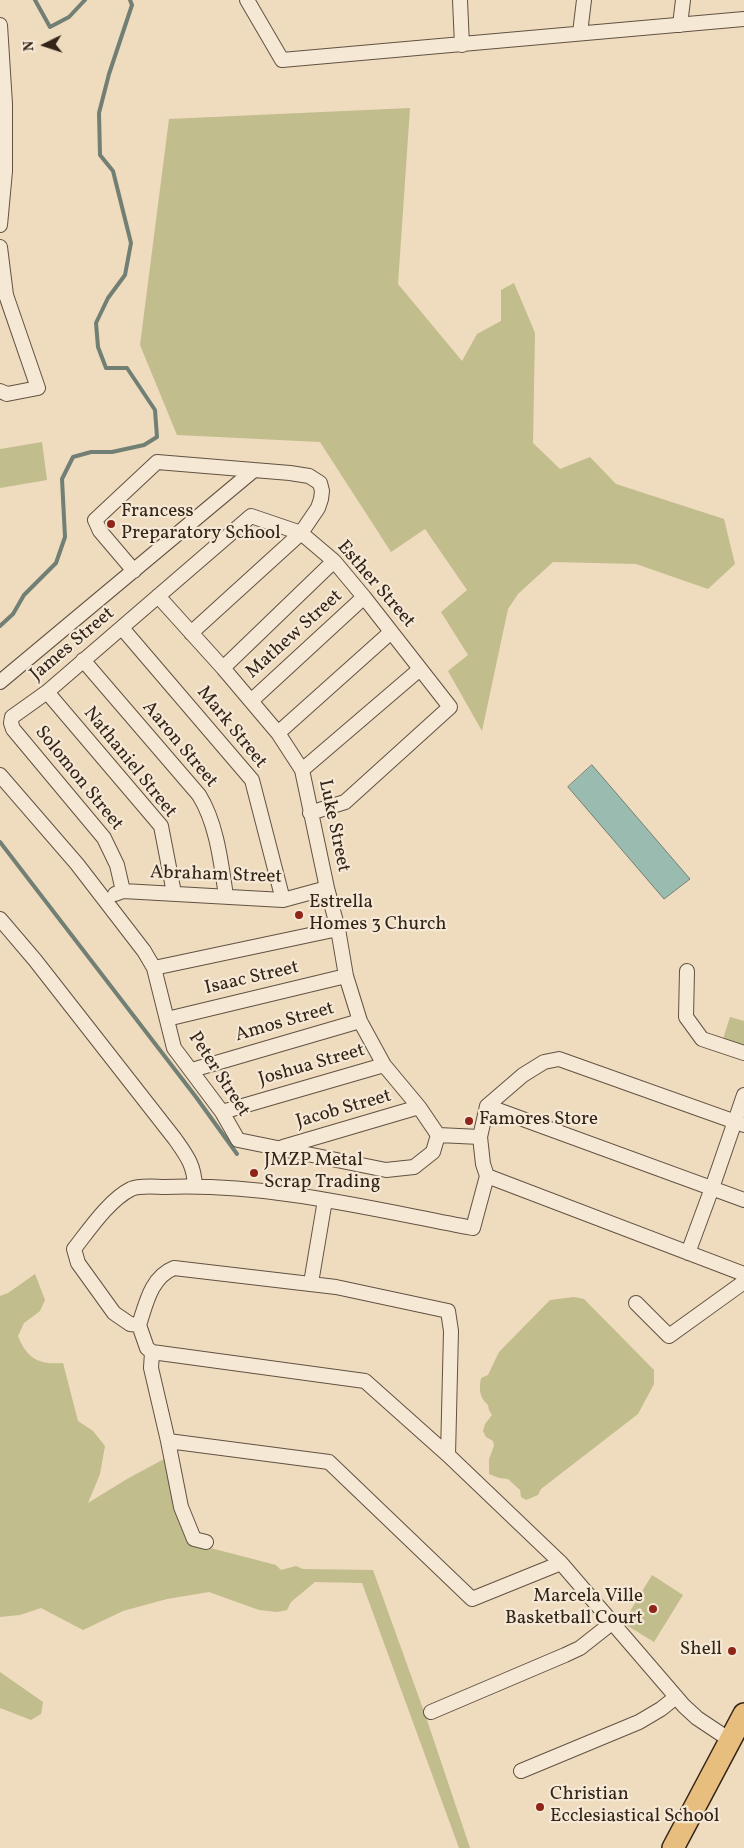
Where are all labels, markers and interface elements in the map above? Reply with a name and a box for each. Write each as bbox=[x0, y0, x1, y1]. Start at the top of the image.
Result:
north arrow bbox=[20, 20, 70, 70]
text: N bbox=[20, 40, 39, 52]
place label: Francess Preparatory School bbox=[121, 502, 281, 546]
marker: Francess Preparatory School bbox=[105, 518, 117, 530]
street label: Esther Street bbox=[331, 537, 419, 633]
street label: Mathew Street bbox=[242, 586, 348, 684]
street label: James Street bbox=[26, 603, 120, 687]
street label: Mark Street bbox=[191, 682, 271, 774]
street label: Aaron Street bbox=[136, 697, 222, 793]
street label: Nathaniel Street bbox=[77, 703, 181, 823]
street label: Solomon Street bbox=[29, 722, 127, 836]
street label: Luke Street bbox=[312, 778, 354, 874]
street label: Abraham Street bbox=[149, 862, 283, 890]
place label: Estrella Homes 3 Church bbox=[309, 893, 446, 937]
marker: Estrella Homes 3 Church bbox=[293, 909, 305, 921]
street label: Isaac Street bbox=[203, 957, 301, 1001]
street label: Amos Street bbox=[233, 998, 337, 1048]
street label: Peter Street bbox=[182, 1028, 254, 1122]
street label: Joshua Street bbox=[256, 1040, 368, 1092]
street label: Jacob Street bbox=[294, 1086, 394, 1134]
place label: Famores Store bbox=[479, 1110, 598, 1132]
marker: Famores Store bbox=[463, 1115, 475, 1127]
place label: JMZP Metal Scrap Trading bbox=[264, 1151, 380, 1195]
marker: JMZP Metal Scrap Trading bbox=[248, 1167, 260, 1179]
place label: Marcela Ville Basketball Court bbox=[505, 1587, 643, 1631]
marker: Marcela Ville Basketball Court bbox=[647, 1603, 659, 1615]
place label: Shell bbox=[680, 1640, 722, 1662]
marker: Shell bbox=[726, 1645, 738, 1657]
place label: Christian Ecclesiastical School bbox=[550, 1785, 719, 1829]
marker: Christian Ecclesiastical School bbox=[534, 1801, 546, 1813]

